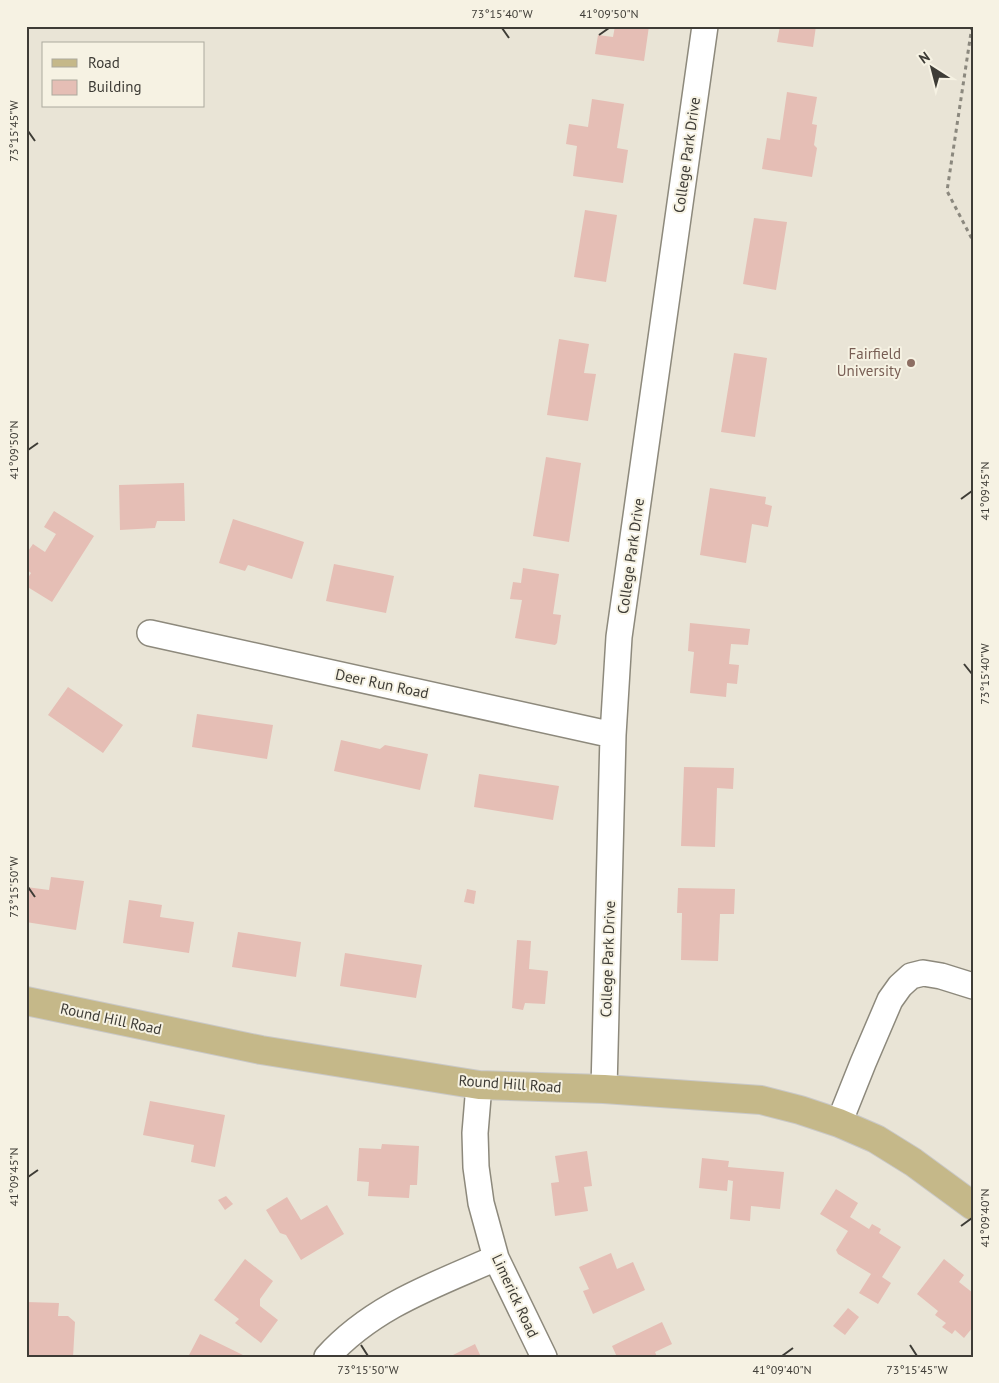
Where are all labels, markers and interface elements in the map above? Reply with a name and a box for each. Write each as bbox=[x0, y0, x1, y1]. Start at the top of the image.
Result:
text: 73°15'40"W bbox=[471, 6, 533, 21]
text: 41°09'50"N bbox=[579, 6, 639, 21]
legend bbox=[42, 42, 205, 108]
north arrow bbox=[906, 42, 956, 92]
text: N bbox=[915, 47, 933, 67]
text: Road bbox=[88, 53, 120, 72]
text: Building bbox=[88, 77, 142, 96]
street label: College Park Drive bbox=[669, 96, 704, 214]
text: 73°15'45"W bbox=[6, 100, 21, 162]
place label: Fairfield University bbox=[837, 344, 901, 380]
marker: Fairfield University bbox=[905, 357, 917, 369]
text: 41°09'50"N bbox=[6, 420, 21, 480]
text: 41°09'45"N bbox=[977, 461, 992, 521]
street label: College Park Drive bbox=[613, 497, 648, 615]
text: 73°15'40"W bbox=[977, 643, 992, 705]
street label: Deer Run Road bbox=[334, 664, 430, 703]
text: 73°15'50"W bbox=[6, 856, 21, 918]
street label: College Park Drive bbox=[596, 900, 619, 1018]
street label: Round Hill Road bbox=[59, 998, 164, 1039]
street label: Round Hill Road bbox=[458, 1070, 562, 1097]
text: 41°09'45"N bbox=[6, 1147, 21, 1207]
text: 41°09'40"N bbox=[977, 1188, 992, 1248]
street label: Limerick Road bbox=[488, 1251, 543, 1341]
text: 73°15'50"W bbox=[337, 1362, 399, 1377]
text: 41°09'40"N bbox=[752, 1362, 812, 1377]
text: 73°15'45"W bbox=[886, 1362, 948, 1377]

